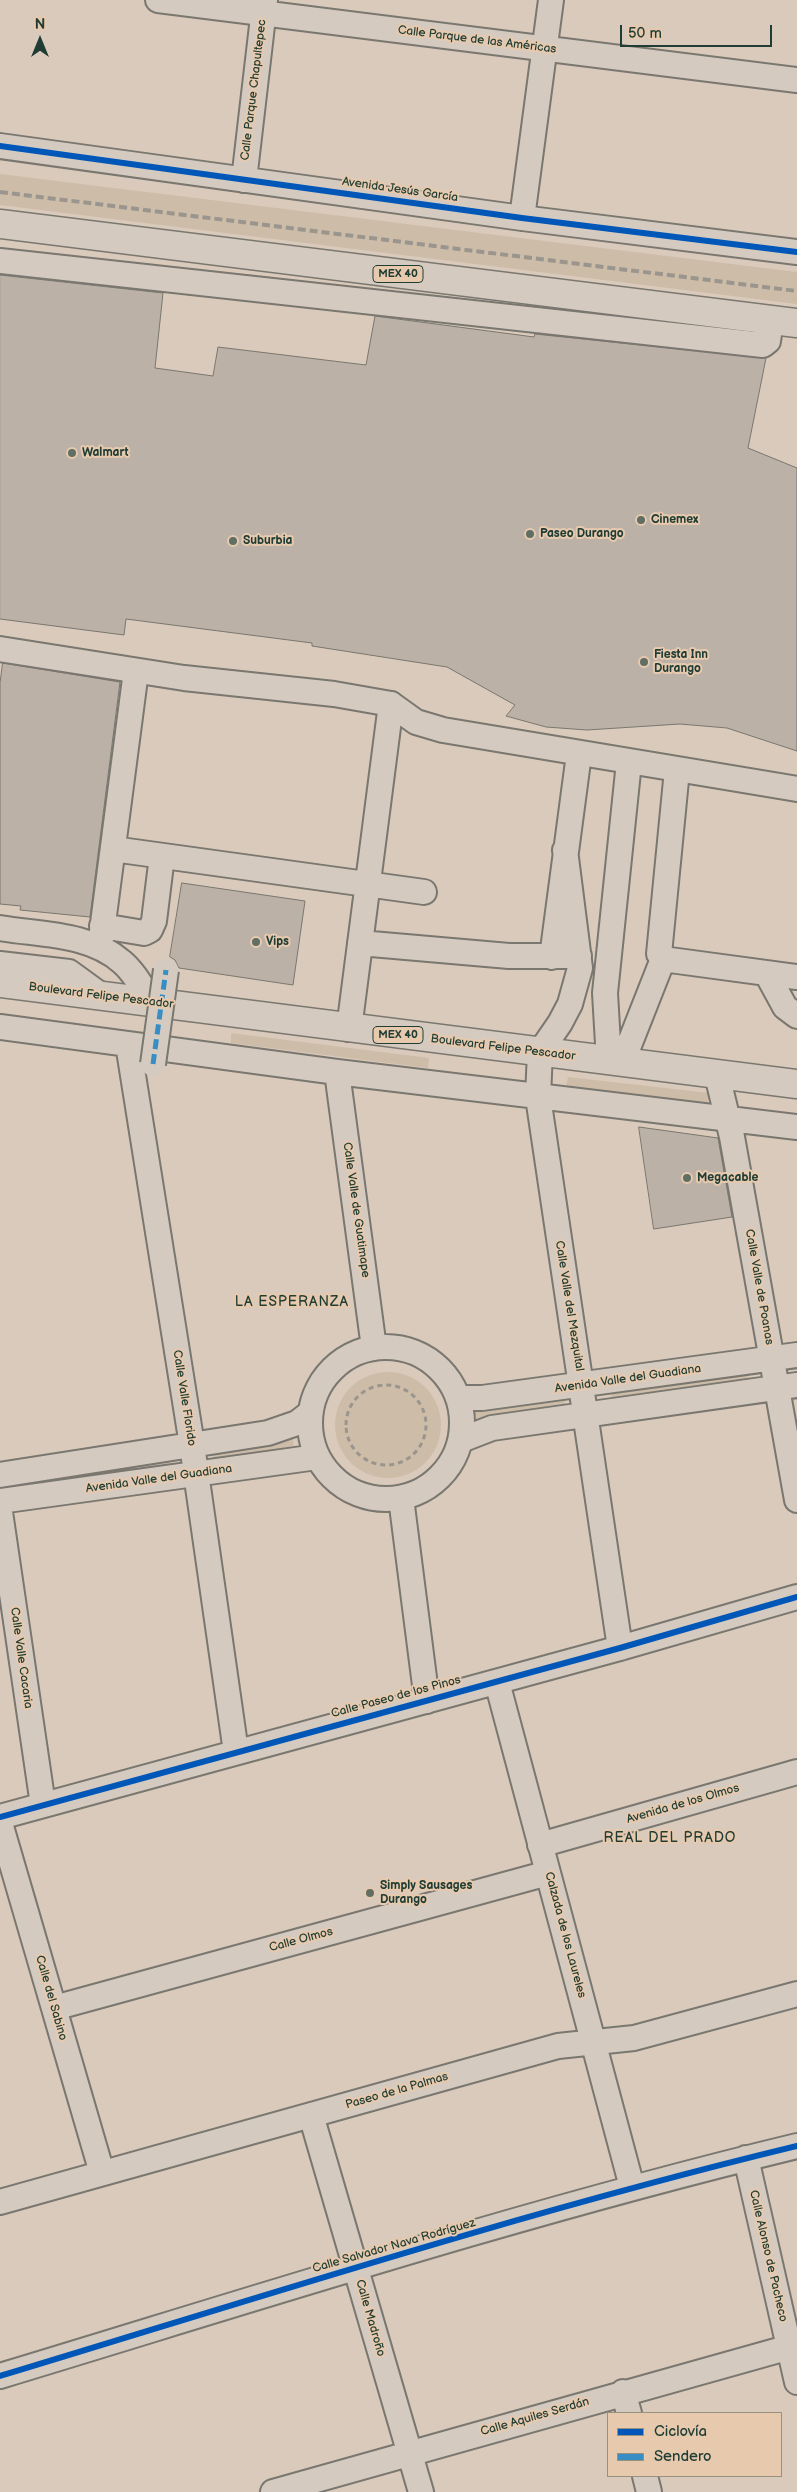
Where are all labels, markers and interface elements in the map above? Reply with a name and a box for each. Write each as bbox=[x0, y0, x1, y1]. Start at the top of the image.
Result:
north arrow bbox=[15, 15, 65, 65]
scale bar bbox=[622, 15, 774, 47]
text: N bbox=[35, 16, 45, 33]
street label: Calle Parque Chapultepec bbox=[238, 19, 270, 161]
street label: Calle Parque de las Américas bbox=[397, 23, 557, 57]
text: 50 m bbox=[628, 24, 662, 43]
street label: Avenida Jesús García bbox=[341, 175, 459, 205]
road number: MEX 40 bbox=[373, 266, 423, 282]
place label: Walmart bbox=[82, 446, 128, 460]
marker: Walmart bbox=[66, 447, 78, 459]
place label: Cinemex bbox=[651, 513, 698, 527]
marker: Cinemex bbox=[635, 514, 647, 526]
place label: Paseo Durango bbox=[540, 527, 624, 541]
marker: Paseo Durango bbox=[524, 528, 536, 540]
place label: Suburbia bbox=[243, 534, 292, 548]
marker: Suburbia bbox=[227, 535, 239, 547]
place label: Fiesta Inn Durango bbox=[654, 648, 708, 676]
marker: Fiesta Inn Durango bbox=[638, 656, 650, 668]
place label: Vips bbox=[266, 935, 289, 949]
marker: Vips bbox=[250, 936, 262, 948]
street label: Boulevard Felipe Pescador bbox=[28, 980, 174, 1012]
road number: MEX 40 bbox=[373, 1026, 423, 1044]
street label: Boulevard Felipe Pescador bbox=[430, 1032, 576, 1064]
street label: Calle Valle de Guatimape bbox=[339, 1141, 373, 1279]
place label: Megacable bbox=[697, 1171, 758, 1185]
marker: Megacable bbox=[681, 1172, 693, 1184]
street label: Calle Valle de Poanas bbox=[742, 1228, 776, 1346]
street label: Calle Valle del Mezquital bbox=[552, 1240, 586, 1372]
district label: LA ESPERANZA bbox=[233, 1294, 351, 1310]
street label: Calle Valle Florido bbox=[169, 1349, 199, 1447]
street label: Avenida Valle del Guadiana bbox=[554, 1362, 702, 1396]
street label: Avenida Valle del Guadiana bbox=[85, 1462, 233, 1496]
street label: Calle Valle Cacaria bbox=[7, 1606, 35, 1710]
street label: Calle Paseo de los Pinos bbox=[330, 1673, 462, 1721]
street label: Avenida de los Olmos bbox=[625, 1781, 741, 1827]
district label: REAL DEL PRADO bbox=[602, 1830, 738, 1846]
street label: Calzada de los Laureles bbox=[541, 1870, 589, 2000]
place label: Simply Sausages Durango bbox=[380, 1879, 472, 1907]
marker: Simply Sausages Durango bbox=[364, 1887, 376, 1899]
street label: Calle Olmos bbox=[268, 1925, 334, 1955]
street label: Calle del Sabino bbox=[32, 1954, 70, 2042]
street label: Paseo de la Palmas bbox=[344, 2069, 450, 2113]
street label: Calle Alonso de Pacheco bbox=[746, 2189, 790, 2323]
street label: Calle Salvador Nava Rodríguez bbox=[311, 2216, 477, 2276]
street label: Calle Madroño bbox=[352, 2278, 388, 2358]
street label: Calle Aquiles Serdán bbox=[479, 2395, 591, 2439]
legend bbox=[607, 2412, 782, 2477]
text: Ciclovía bbox=[654, 2422, 707, 2441]
text: Sendero bbox=[654, 2447, 712, 2466]

